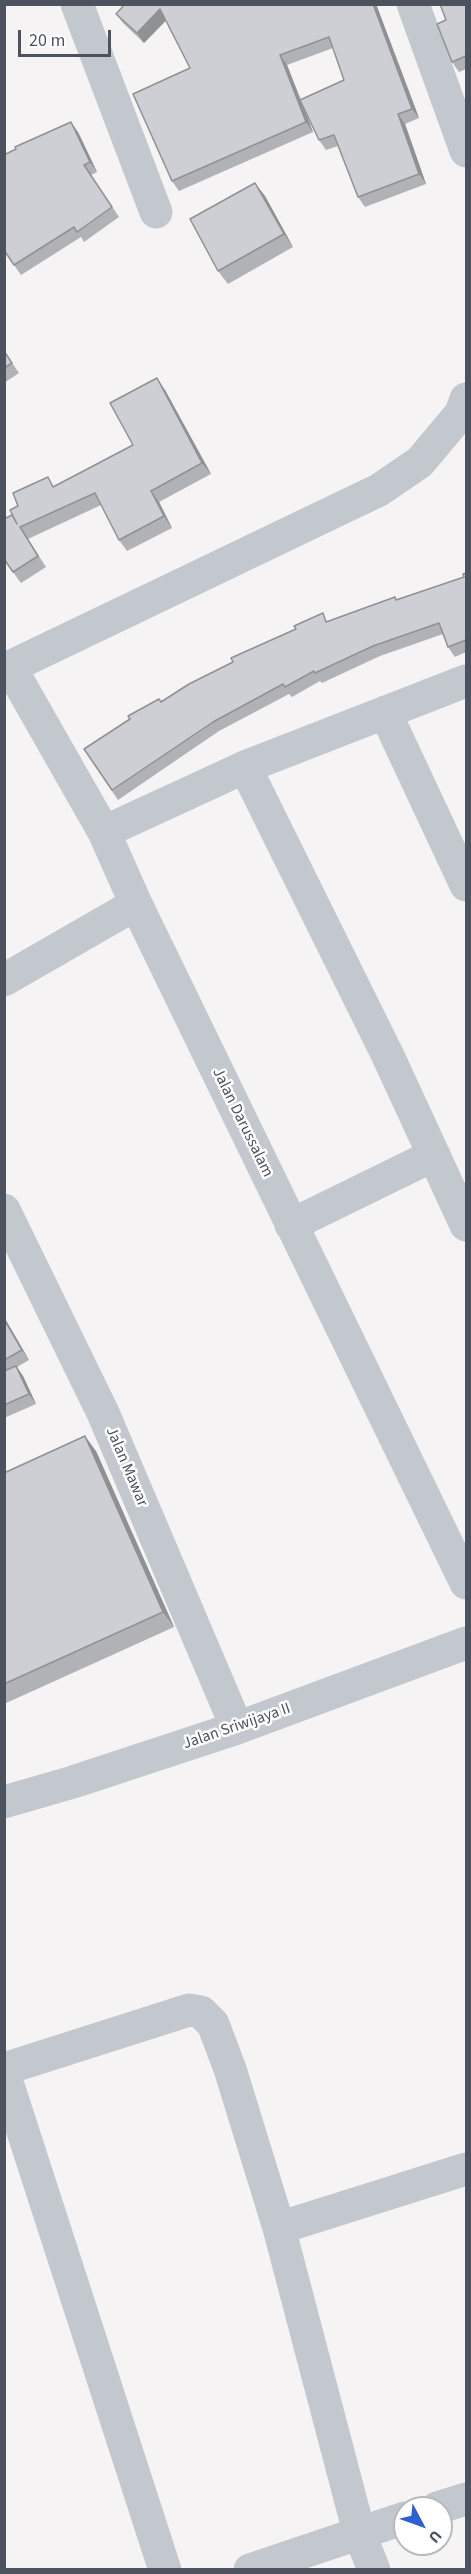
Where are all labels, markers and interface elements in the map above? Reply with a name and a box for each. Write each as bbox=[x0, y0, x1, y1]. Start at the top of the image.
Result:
scale bar bbox=[21, 18, 114, 56]
text: 20 m bbox=[29, 28, 65, 53]
street label: Jalan Darussalam bbox=[207, 1065, 277, 1181]
street label: Jalan Mawar bbox=[101, 1424, 151, 1510]
street label: Jalan Sriwijaya II bbox=[181, 1700, 293, 1754]
north arrow bbox=[393, 2496, 453, 2556]
text: U bbox=[423, 2525, 447, 2548]

